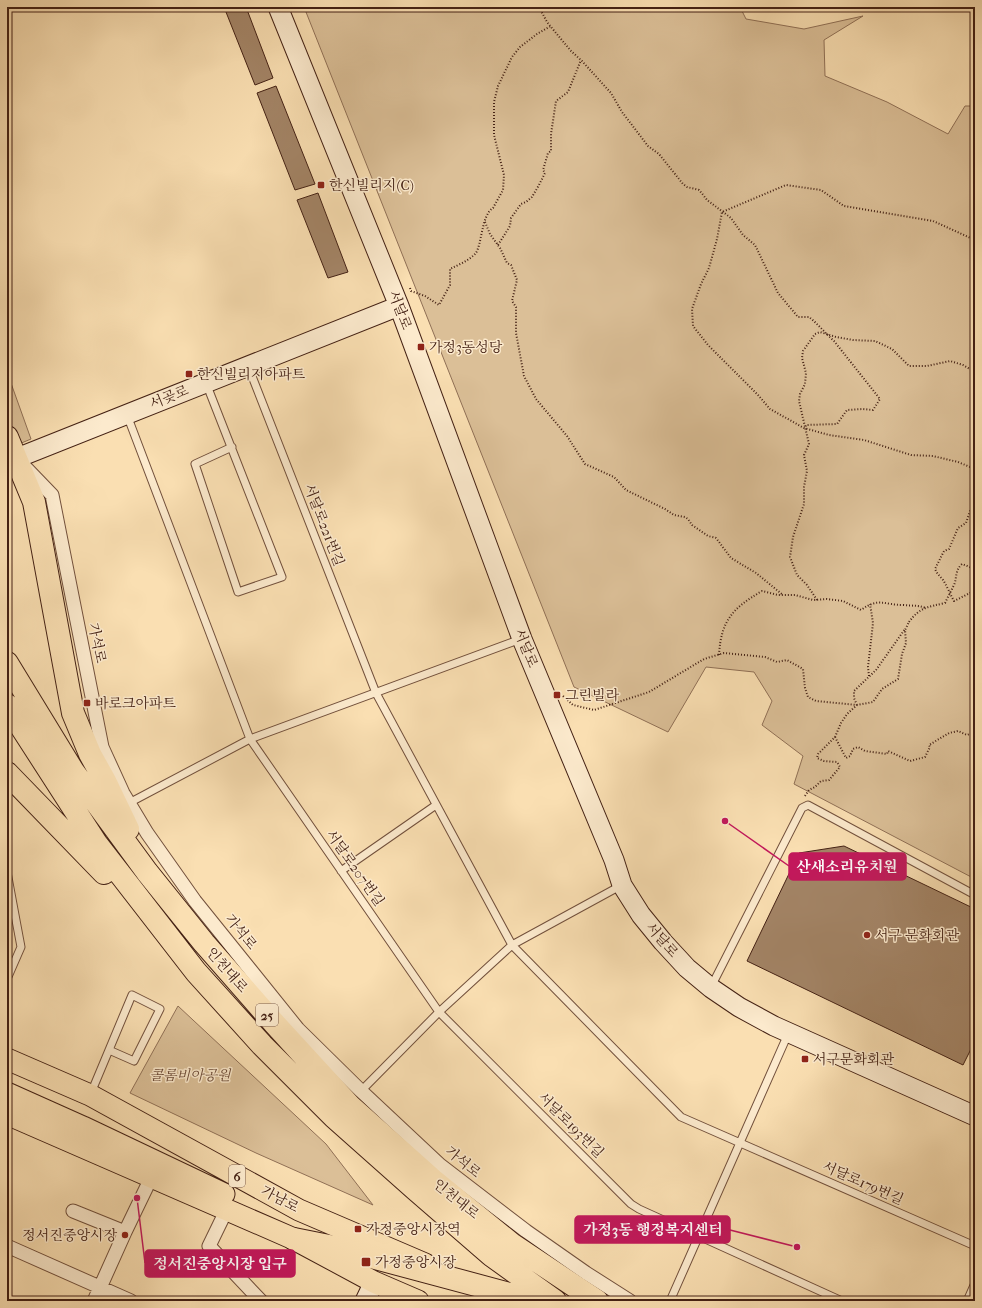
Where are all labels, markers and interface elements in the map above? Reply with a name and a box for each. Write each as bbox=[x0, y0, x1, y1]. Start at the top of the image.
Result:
place label: 한신빌리지(C) bbox=[329, 177, 414, 194]
marker: 한신빌리지(C) bbox=[316, 180, 326, 190]
street label: 서달로 bbox=[385, 288, 415, 332]
place label: 가정3동성당 bbox=[429, 339, 503, 356]
marker: 가정3동성당 bbox=[416, 342, 426, 352]
place label: 한신빌리지아파트 bbox=[197, 366, 306, 383]
marker: 한신빌리지아파트 bbox=[184, 369, 194, 379]
street label: 서곶로 bbox=[147, 381, 191, 412]
street label: 서달로221번길 bbox=[300, 481, 348, 569]
street label: 가석로 bbox=[84, 621, 110, 665]
street label: 서달로 bbox=[511, 626, 542, 670]
place label: 그린빌라 bbox=[565, 687, 620, 704]
marker: 그린빌라 bbox=[552, 690, 562, 700]
place label: 바로크아파트 bbox=[95, 695, 177, 712]
marker: 바로크아파트 bbox=[82, 698, 92, 708]
street label: 서달로207번길 bbox=[322, 827, 388, 909]
callout: 산새소리유치원 bbox=[789, 853, 906, 880]
text: 산새소리유치원 bbox=[796, 858, 898, 876]
street label: 가석로 bbox=[222, 911, 261, 953]
street label: 서달로 bbox=[642, 919, 682, 961]
place label: 서구 문화회관 bbox=[875, 927, 960, 944]
marker: 서구 문화회관 bbox=[862, 930, 872, 940]
street label: 인천대로 bbox=[203, 944, 251, 996]
road number: 25 bbox=[256, 1004, 278, 1026]
place label: 서구문화회관 bbox=[813, 1051, 895, 1068]
marker: 서구문화회관 bbox=[800, 1054, 810, 1064]
park label: 콜롬비아공원 bbox=[149, 1067, 232, 1084]
street label: 서달로193번길 bbox=[535, 1089, 607, 1161]
street label: 가석로 bbox=[442, 1143, 484, 1182]
street label: 서달로179번길 bbox=[820, 1158, 906, 1208]
road number: 6 bbox=[229, 1165, 245, 1187]
street label: 인천대로 bbox=[430, 1175, 483, 1223]
street label: 가남로 bbox=[258, 1182, 302, 1216]
callout: 가정3동 행정복지센터 bbox=[575, 1216, 730, 1243]
place label: 가정중앙시장역 bbox=[366, 1221, 461, 1238]
text: 가정3동 행정복지센터 bbox=[583, 1221, 723, 1239]
marker: 가정중앙시장역 bbox=[353, 1224, 363, 1234]
place label: 정서진중앙시장 bbox=[22, 1227, 117, 1244]
marker: 정서진중앙시장 bbox=[120, 1230, 130, 1240]
callout: 정서진중앙시장 입구 bbox=[145, 1250, 295, 1277]
place label: 가정중앙시장 bbox=[375, 1254, 457, 1271]
text: 정서진중앙시장 입구 bbox=[153, 1255, 287, 1273]
marker: 가정중앙시장 bbox=[360, 1256, 372, 1268]

